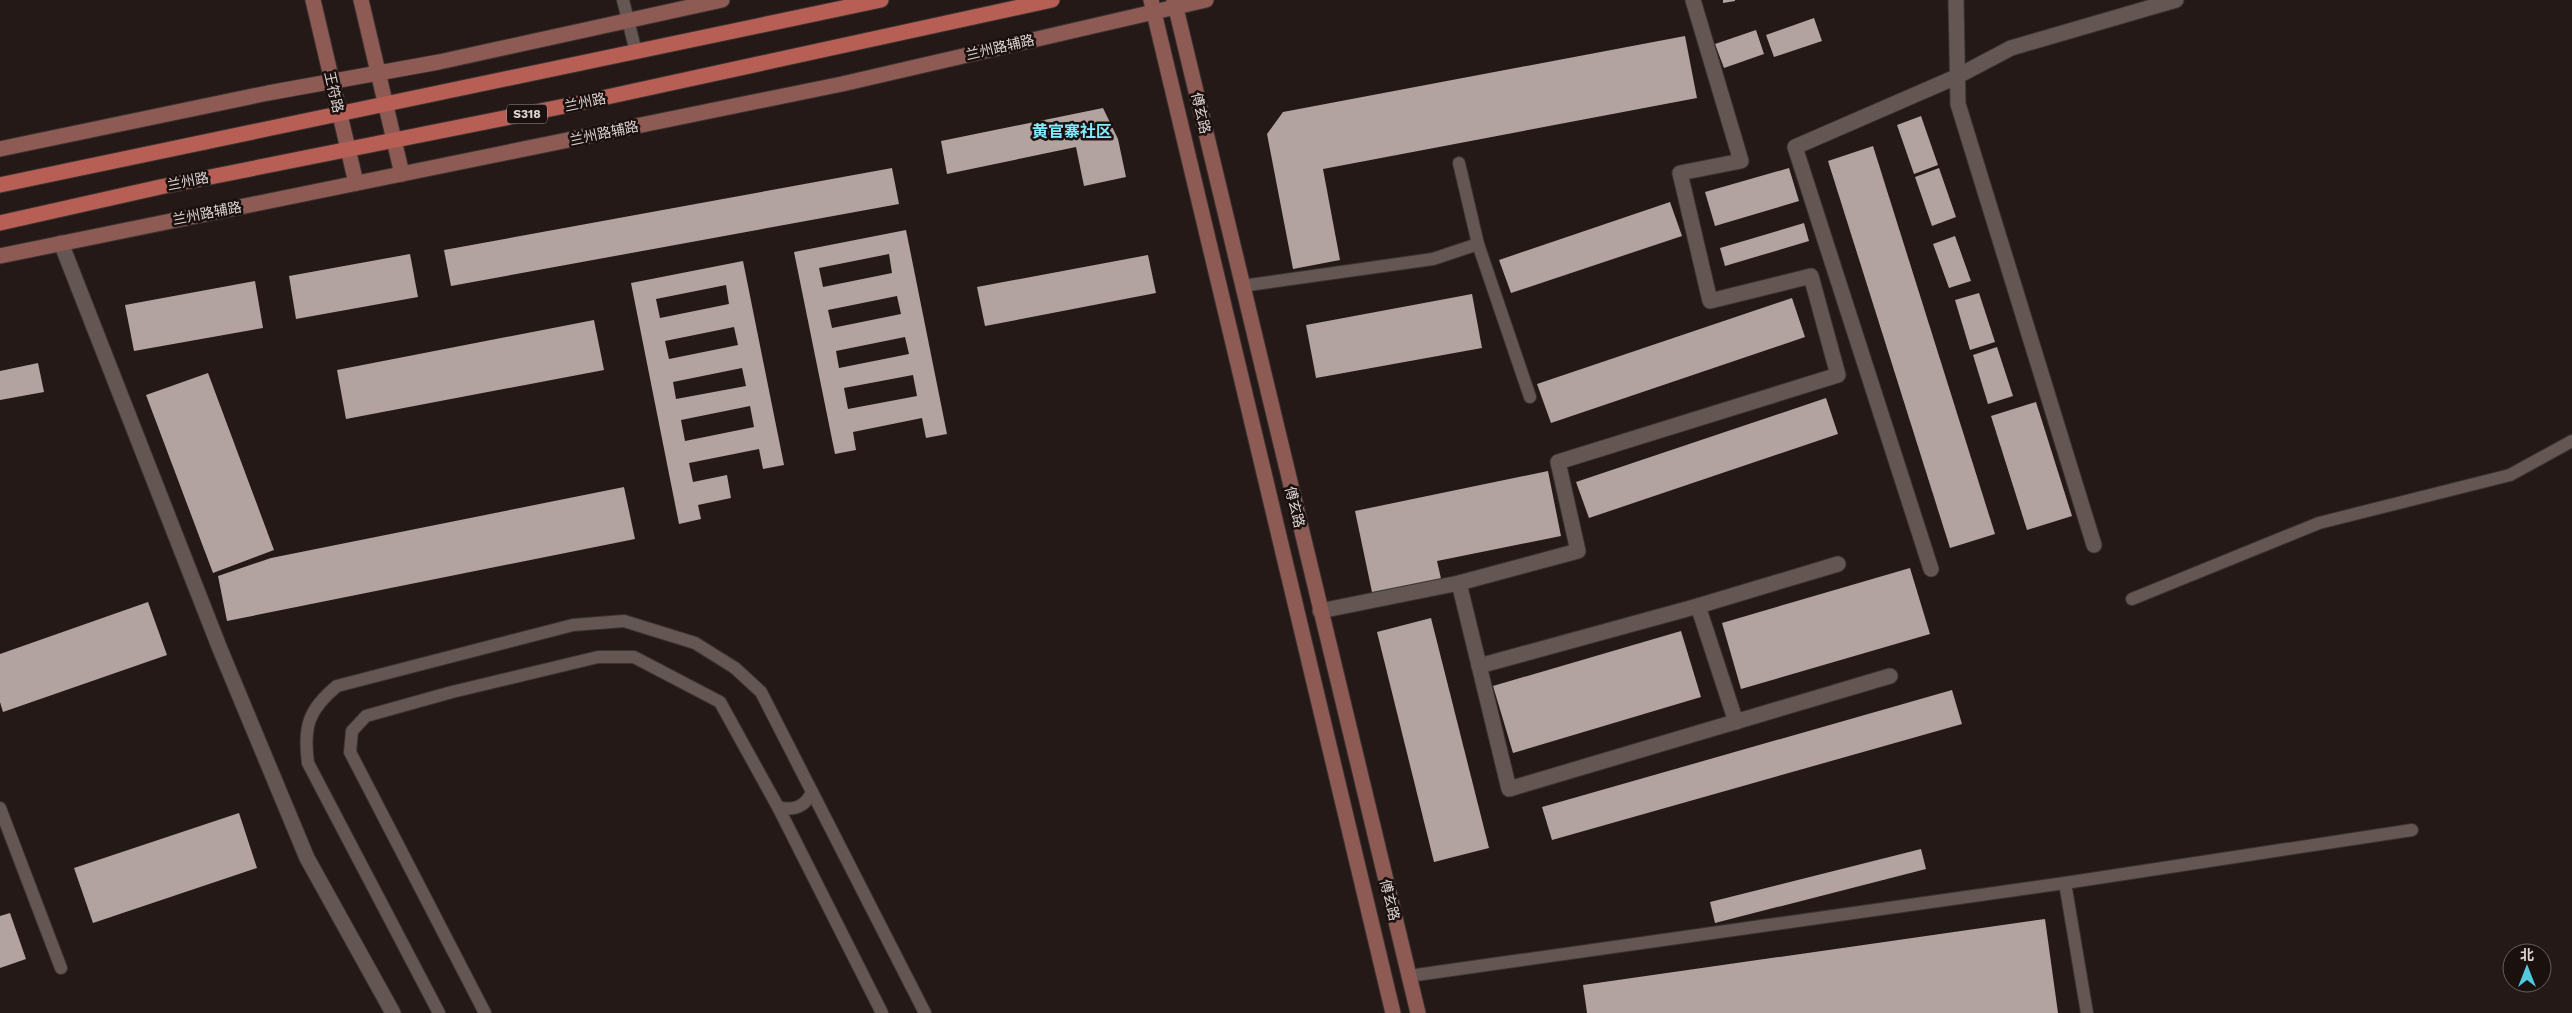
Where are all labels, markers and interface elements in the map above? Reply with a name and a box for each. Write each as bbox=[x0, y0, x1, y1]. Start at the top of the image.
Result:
street label: 兰州路辅路 bbox=[964, 31, 1036, 63]
street label: 王符路 bbox=[321, 70, 347, 114]
street label: 兰州路 bbox=[563, 90, 607, 114]
street label: 傅玄路 bbox=[1188, 91, 1214, 135]
road number: S318 bbox=[507, 105, 547, 124]
street label: 兰州路辅路 bbox=[568, 118, 640, 148]
district label: 黄官寨社区 bbox=[1032, 122, 1112, 141]
street label: 兰州路 bbox=[166, 169, 210, 193]
street label: 兰州路辅路 bbox=[171, 198, 243, 228]
street label: 傅玄路 bbox=[1282, 485, 1308, 529]
street label: 傅玄路 bbox=[1377, 878, 1403, 922]
north arrow bbox=[2502, 943, 2552, 993]
text: 北 bbox=[2520, 947, 2534, 963]

